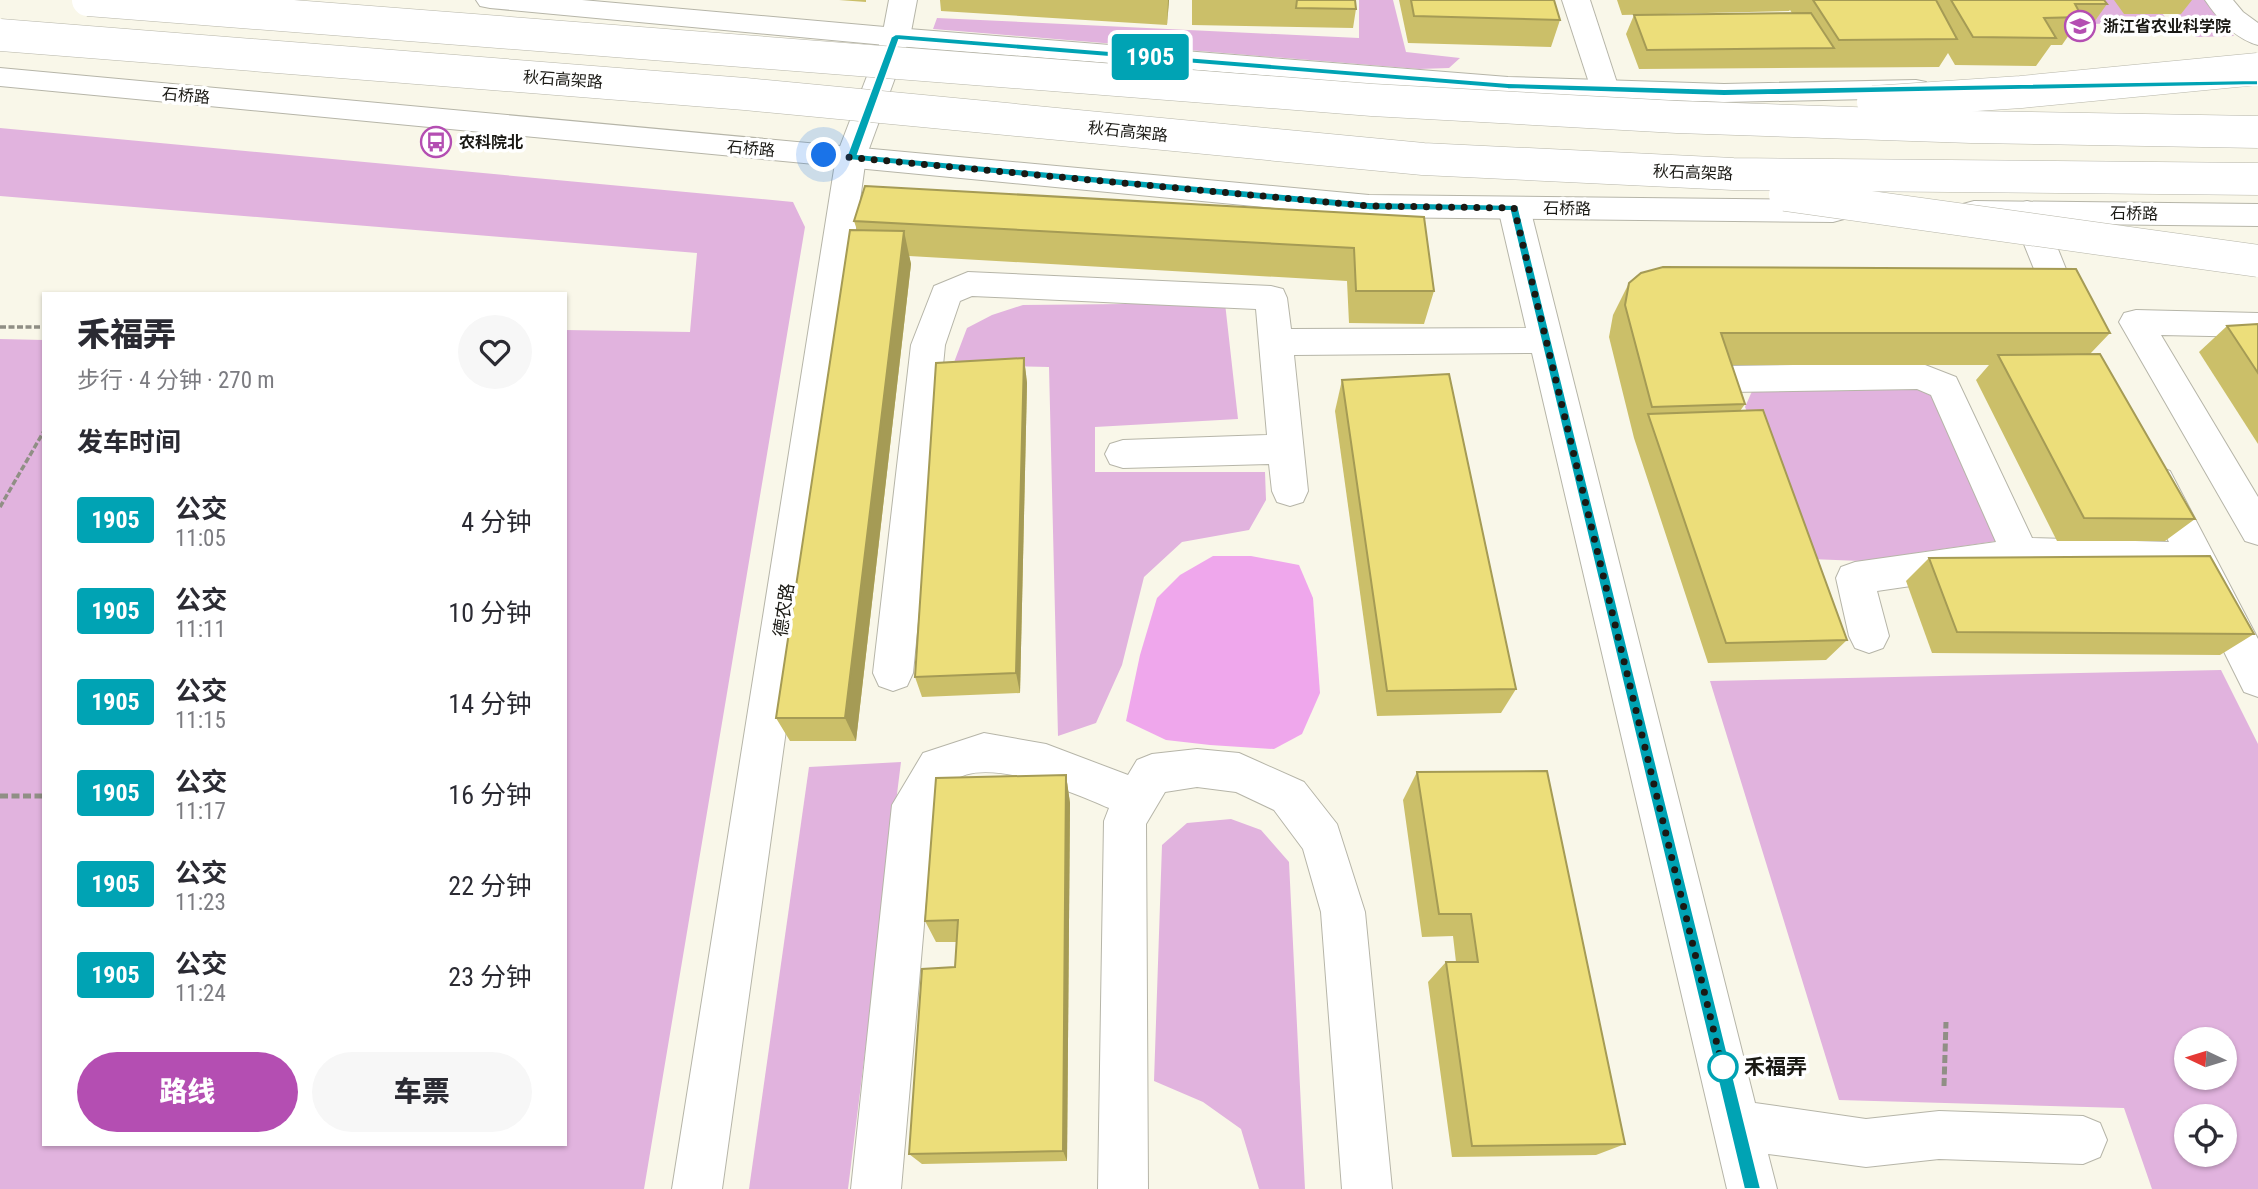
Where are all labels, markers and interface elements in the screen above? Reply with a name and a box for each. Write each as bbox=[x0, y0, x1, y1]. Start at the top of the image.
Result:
school or university icon: 浙江省农业科学院 bbox=[2063, 9, 2097, 43]
place label: 浙江省农业科学院 bbox=[2103, 17, 2231, 36]
line badge: 1905 bbox=[1101, 34, 1199, 80]
text: 1905 bbox=[1126, 43, 1174, 71]
street label: 秋石高架路 bbox=[522, 67, 604, 92]
street label: 石桥路 bbox=[161, 84, 211, 107]
street label: 秋石高架路 bbox=[1087, 118, 1169, 145]
bus stop icon: 农科院北 bbox=[419, 125, 453, 159]
place label: 农科院北 bbox=[459, 133, 523, 152]
street label: 石桥路 bbox=[726, 137, 776, 160]
your location bbox=[806, 137, 841, 172]
street label: 秋石高架路 bbox=[1653, 162, 1733, 183]
street label: 石桥路 bbox=[1543, 199, 1591, 218]
street label: 石桥路 bbox=[2110, 204, 2158, 223]
text: 禾福弄 bbox=[77, 315, 176, 354]
button: heart bbox=[458, 315, 532, 389]
text: 步行 · 4 分钟 · 270 m bbox=[77, 367, 275, 394]
text: 发车时间 bbox=[77, 427, 181, 457]
text: 公交 bbox=[175, 494, 227, 524]
text: 1905 bbox=[91, 506, 140, 534]
text: 4 分钟 bbox=[461, 507, 532, 537]
text: 11:05 bbox=[175, 525, 226, 552]
street label: 德农路 bbox=[769, 582, 798, 638]
text: 公交 bbox=[175, 585, 227, 615]
text: 1905 bbox=[91, 597, 140, 625]
text: 10 分钟 bbox=[448, 598, 532, 628]
text: 11:11 bbox=[175, 616, 226, 643]
text: 公交 bbox=[175, 676, 227, 706]
text: 1905 bbox=[91, 688, 140, 716]
text: 14 分钟 bbox=[448, 689, 532, 719]
text: 11:15 bbox=[175, 707, 226, 734]
text: 公交 bbox=[175, 767, 227, 797]
text: 1905 bbox=[91, 779, 140, 807]
text: 16 分钟 bbox=[448, 780, 532, 810]
text: 11:17 bbox=[175, 798, 226, 825]
text: 公交 bbox=[175, 858, 227, 888]
text: 1905 bbox=[91, 870, 140, 898]
text: 22 分钟 bbox=[448, 871, 532, 901]
text: 11:23 bbox=[175, 889, 226, 916]
text: 公交 bbox=[175, 949, 227, 979]
text: 1905 bbox=[91, 961, 140, 989]
text: 23 分钟 bbox=[448, 962, 532, 992]
text: 11:24 bbox=[175, 980, 226, 1007]
north arrow bbox=[2174, 1027, 2236, 1090]
map controls bbox=[2174, 1027, 2237, 1167]
button: 路线 bbox=[77, 1052, 298, 1132]
button: 车票 bbox=[312, 1052, 532, 1132]
marker: 禾福弄 bbox=[1708, 1052, 1738, 1082]
place label: 禾福弄 bbox=[1744, 1055, 1807, 1079]
button: locate bbox=[2174, 1104, 2237, 1167]

